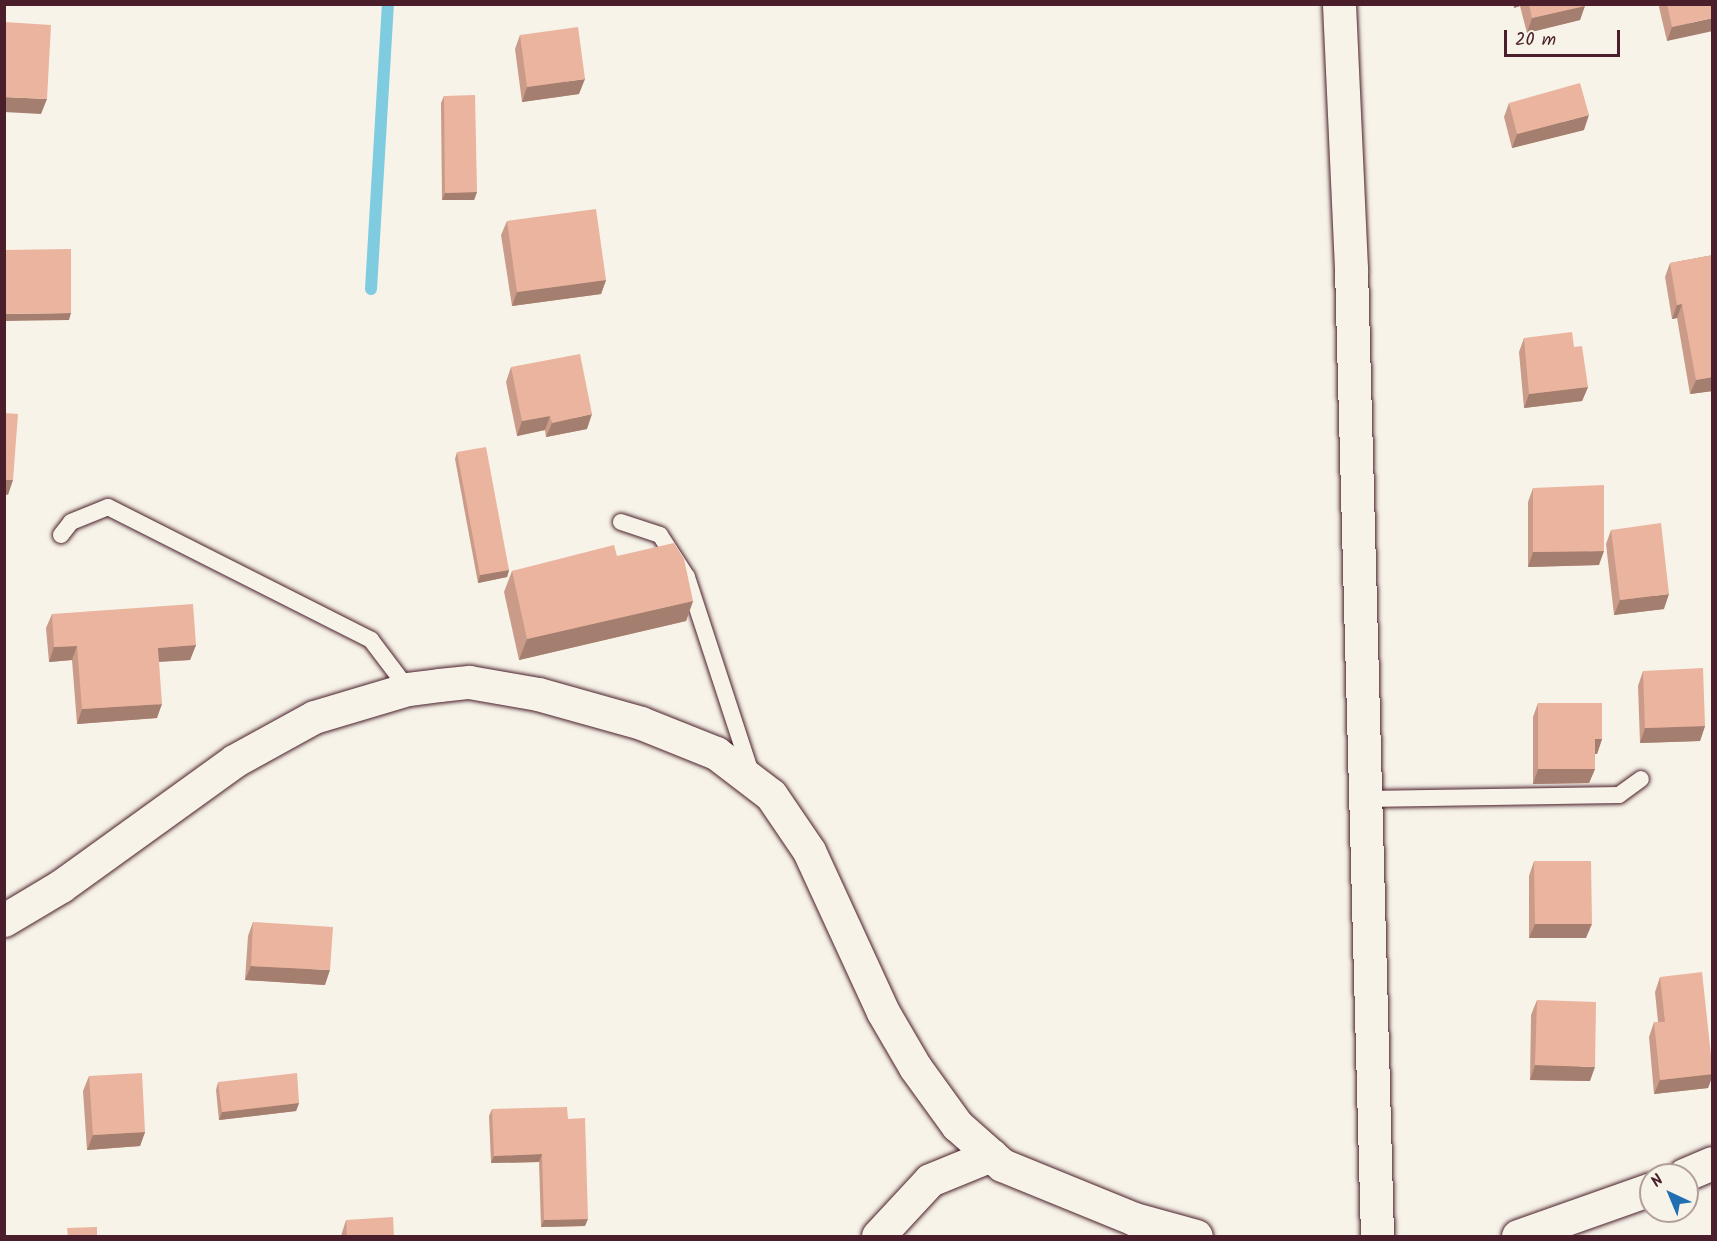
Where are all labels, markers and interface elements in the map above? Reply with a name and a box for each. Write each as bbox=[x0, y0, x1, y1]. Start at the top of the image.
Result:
scale bar bbox=[1507, 18, 1622, 56]
text: 20 m bbox=[1515, 26, 1556, 55]
north arrow bbox=[1639, 1163, 1699, 1223]
text: N bbox=[1645, 1169, 1670, 1194]

